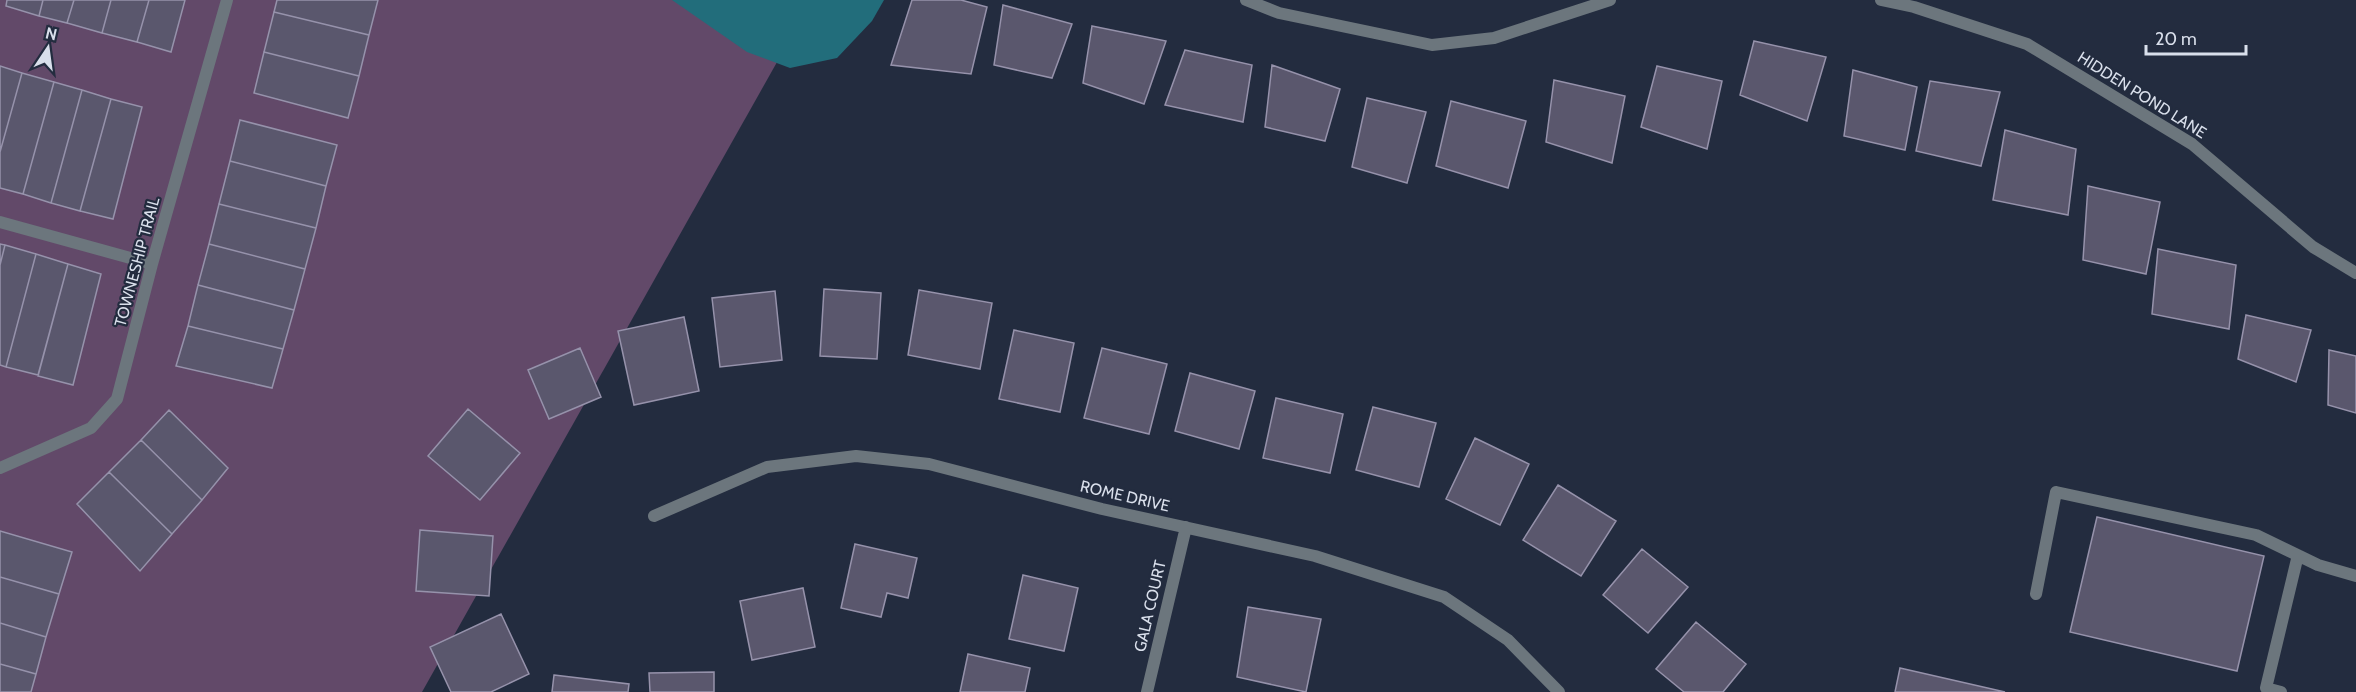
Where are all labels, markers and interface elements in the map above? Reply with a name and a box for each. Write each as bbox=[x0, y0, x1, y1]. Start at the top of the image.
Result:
north arrow bbox=[18, 18, 78, 78]
scale bar bbox=[2146, 18, 2246, 56]
text: N bbox=[44, 23, 59, 44]
text: 20 m bbox=[2155, 28, 2197, 50]
street label: HIDDEN POND LANE bbox=[2074, 48, 2210, 142]
street label: TOWNESHIP TRAIL bbox=[111, 195, 163, 329]
street label: ROME DRIVE bbox=[1078, 476, 1172, 516]
street label: GALA COURT bbox=[1130, 558, 1170, 654]

